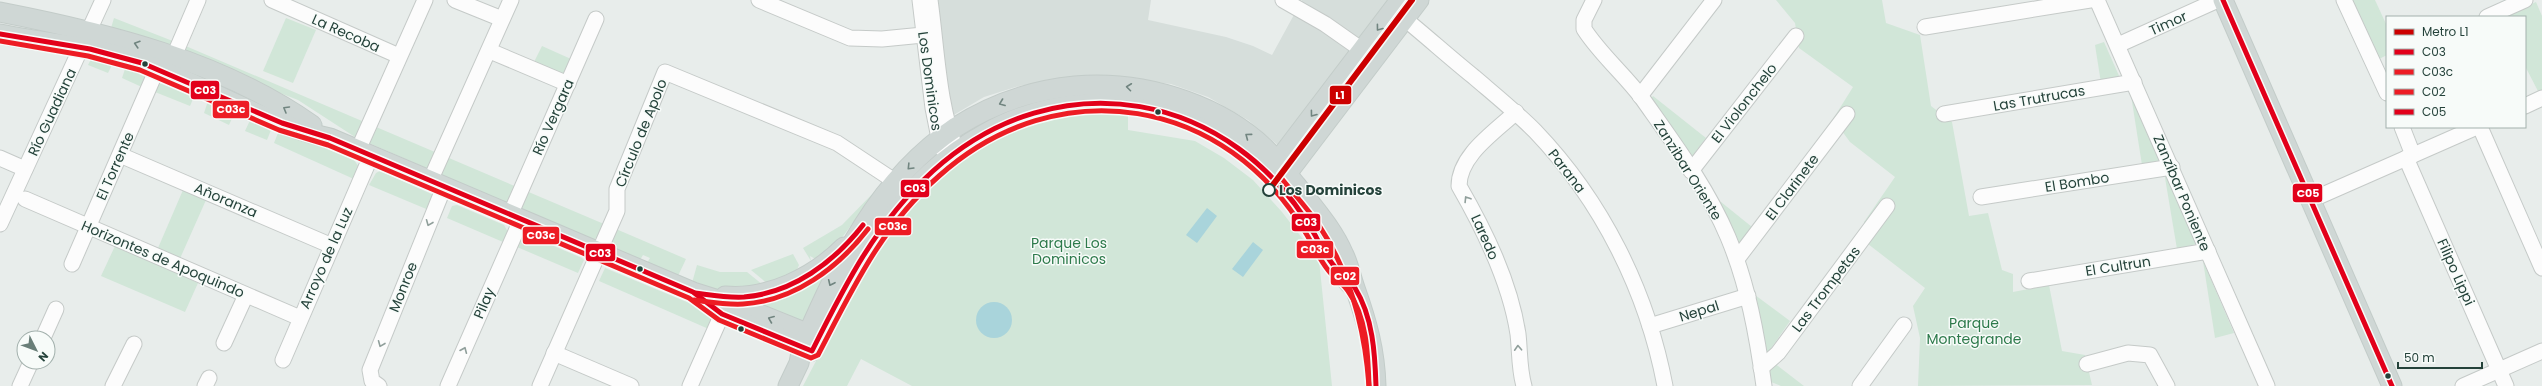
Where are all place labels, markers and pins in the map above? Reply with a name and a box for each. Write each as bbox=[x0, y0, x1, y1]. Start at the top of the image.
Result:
unlabelled marker bbox=[140, 59, 150, 69]
unlabelled marker bbox=[1153, 107, 1163, 117]
place label: Los Dominicos bbox=[1279, 180, 1382, 200]
marker: Los Dominicos bbox=[1262, 183, 1276, 197]
unlabelled marker bbox=[635, 264, 645, 274]
unlabelled marker bbox=[736, 324, 746, 334]
unlabelled marker bbox=[2383, 371, 2393, 381]

